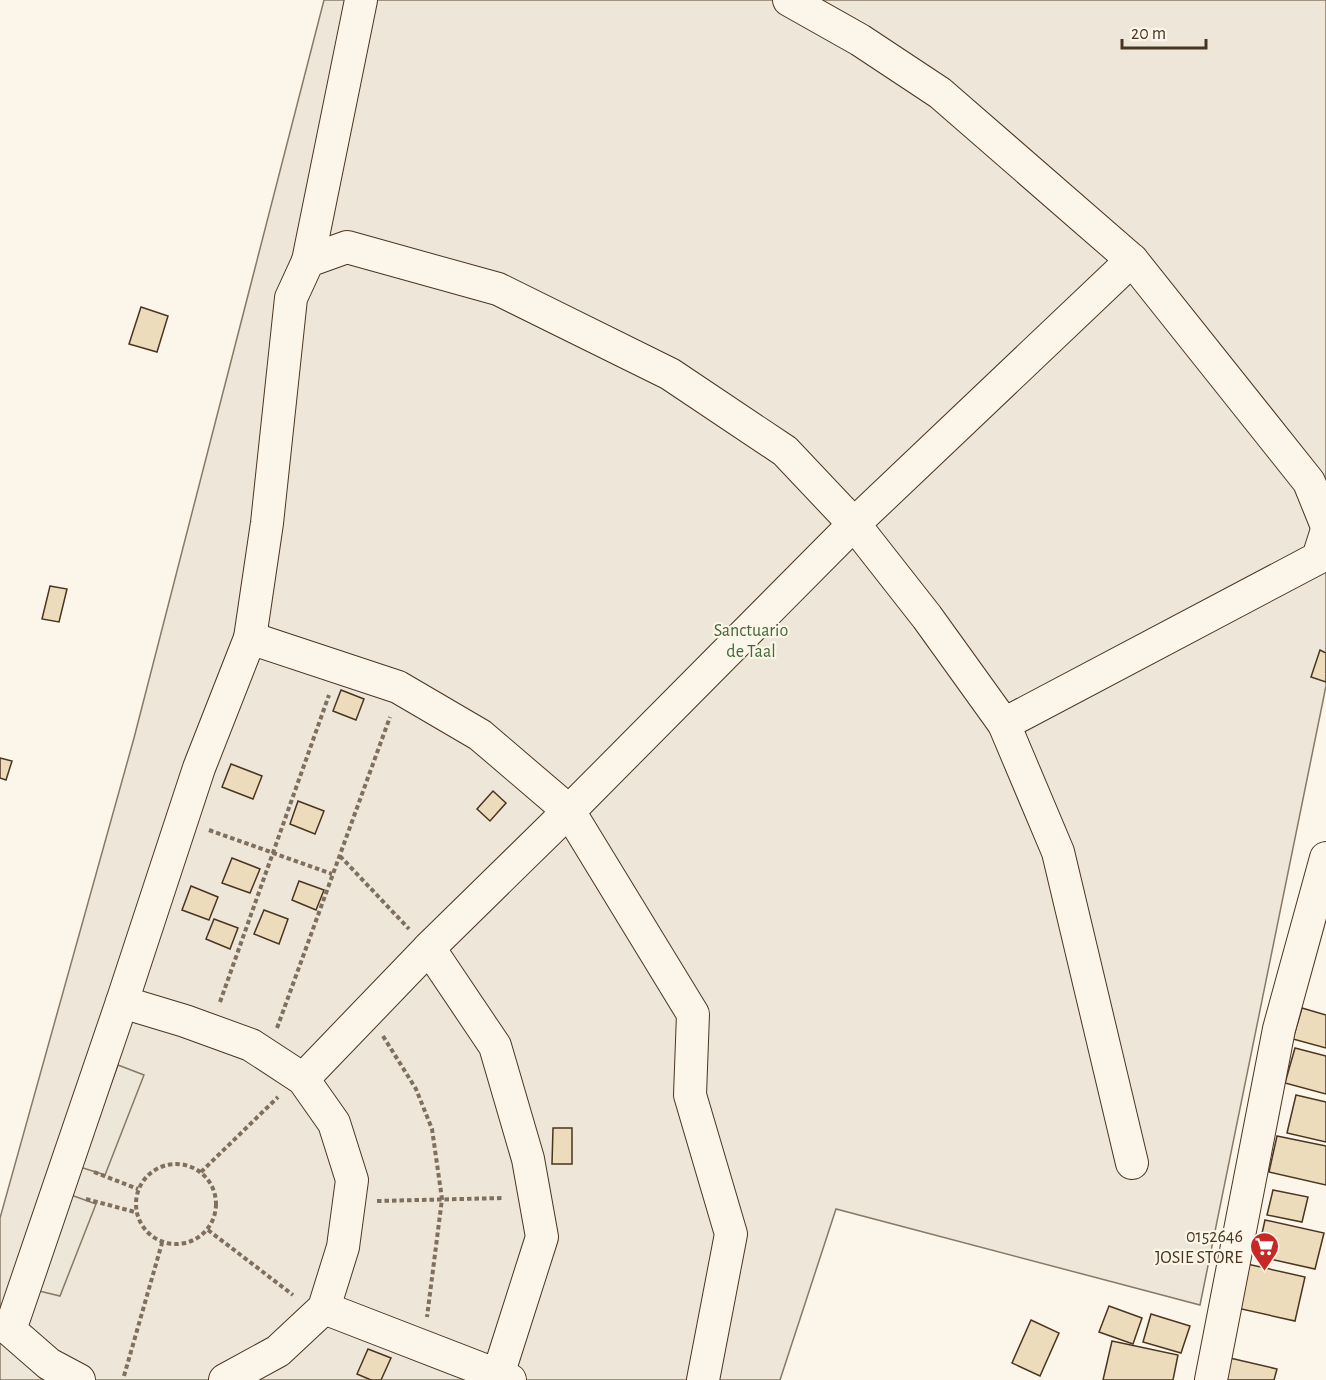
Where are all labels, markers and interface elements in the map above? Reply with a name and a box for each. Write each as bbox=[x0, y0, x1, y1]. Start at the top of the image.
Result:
scale bar bbox=[1122, 12, 1206, 50]
text: 20 m bbox=[1131, 25, 1166, 43]
park label: Sanctuario de Taal bbox=[714, 622, 788, 661]
place label: 0152646 JOSIE STORE bbox=[1155, 1228, 1243, 1267]
supermarket icon: 0152646 JOSIE STORE bbox=[1248, 1230, 1280, 1272]

